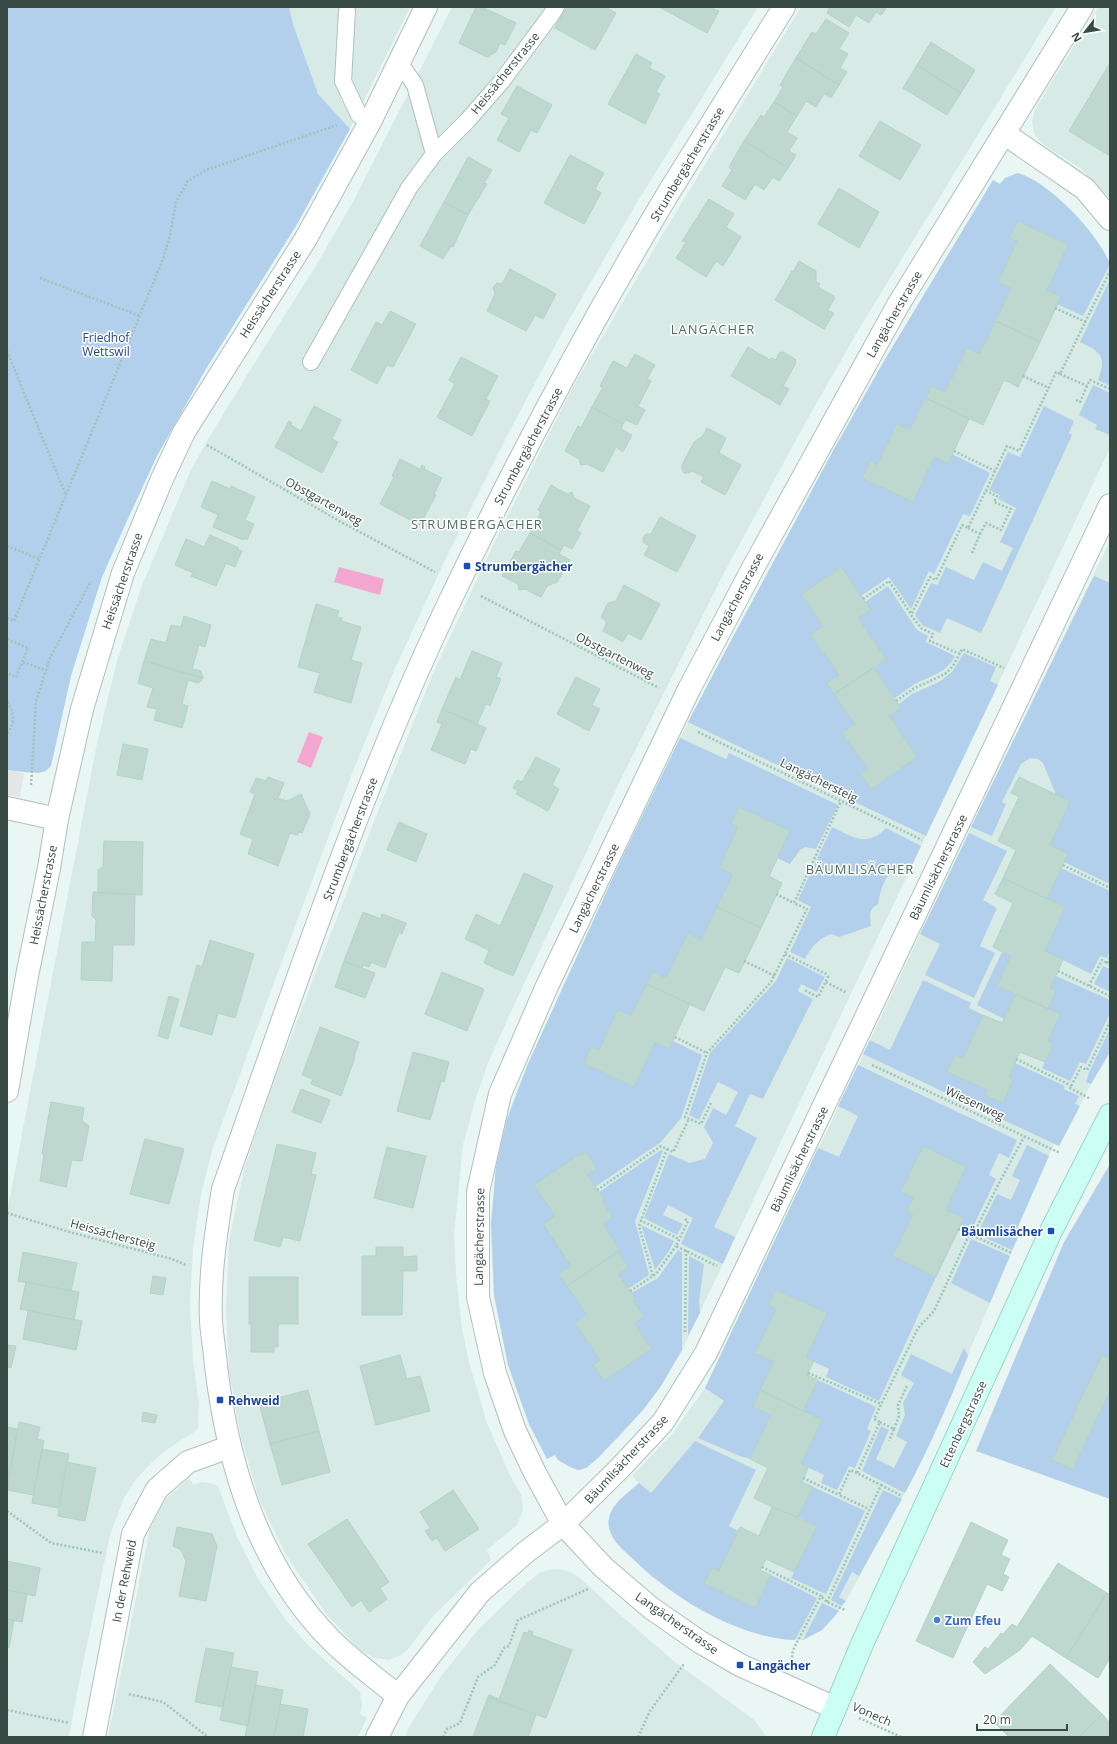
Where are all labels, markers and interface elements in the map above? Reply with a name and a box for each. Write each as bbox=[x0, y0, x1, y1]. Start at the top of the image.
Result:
north arrow bbox=[1065, 12, 1105, 52]
street label: Heissächerstrasse bbox=[467, 28, 544, 118]
text: N bbox=[1067, 30, 1085, 45]
street label: Strumbergächerstrasse bbox=[646, 103, 728, 224]
street label: Heissächerstrasse bbox=[235, 247, 305, 341]
street label: Langächerstrasse bbox=[862, 267, 926, 361]
district label: LANGÄCHER bbox=[671, 320, 755, 338]
park label: Friedhof Wettswil bbox=[82, 329, 130, 360]
street label: Strumbergächerstrasse bbox=[490, 384, 566, 508]
street label: Obstgartenweg bbox=[282, 473, 366, 529]
district label: STRUMBERGÄCHER bbox=[411, 515, 543, 533]
street label: Heissächerstrasse bbox=[97, 530, 147, 632]
street label: Langächerstrasse bbox=[706, 550, 768, 644]
place label: Strumbergächer bbox=[475, 558, 573, 575]
marker: Strumbergächer bbox=[462, 561, 472, 571]
street label: Obstgartenweg bbox=[573, 628, 657, 682]
street label: Langächersteig bbox=[777, 754, 861, 806]
street label: Strumbergächerstrasse bbox=[319, 775, 381, 903]
street label: Bäumlisächerstrasse bbox=[905, 811, 971, 923]
street label: Langächerstrasse bbox=[565, 840, 623, 936]
street label: Heissächerstrasse bbox=[25, 843, 61, 946]
district label: BÄUMLISÄCHER bbox=[806, 860, 914, 878]
street label: Wiesenweg bbox=[943, 1082, 1008, 1124]
street label: Bäumlisächerstrasse bbox=[766, 1103, 832, 1215]
street label: Langächerstrasse bbox=[470, 1188, 488, 1286]
street label: Heissächersteig bbox=[68, 1214, 158, 1254]
place label: Bäumlisächer bbox=[961, 1223, 1044, 1240]
marker: Bäumlisächer bbox=[1046, 1226, 1056, 1236]
street label: Ettenbergstrasse bbox=[935, 1377, 991, 1470]
place label: Rehweid bbox=[228, 1392, 280, 1409]
marker: Rehweid bbox=[215, 1395, 225, 1405]
street label: Bäumlisächerstrasse bbox=[580, 1411, 672, 1507]
street label: In der Rehweid bbox=[108, 1538, 140, 1624]
street label: Langächerstrasse bbox=[632, 1588, 722, 1658]
place label: Zum Efeu bbox=[945, 1612, 1001, 1629]
marker: Zum Efeu bbox=[932, 1615, 942, 1625]
place label: Langächer bbox=[748, 1657, 811, 1674]
marker: Langächer bbox=[735, 1660, 745, 1670]
street label: Vonech bbox=[850, 1698, 894, 1730]
scale bar bbox=[977, 1706, 1067, 1732]
text: 20 m bbox=[983, 1711, 1011, 1728]

